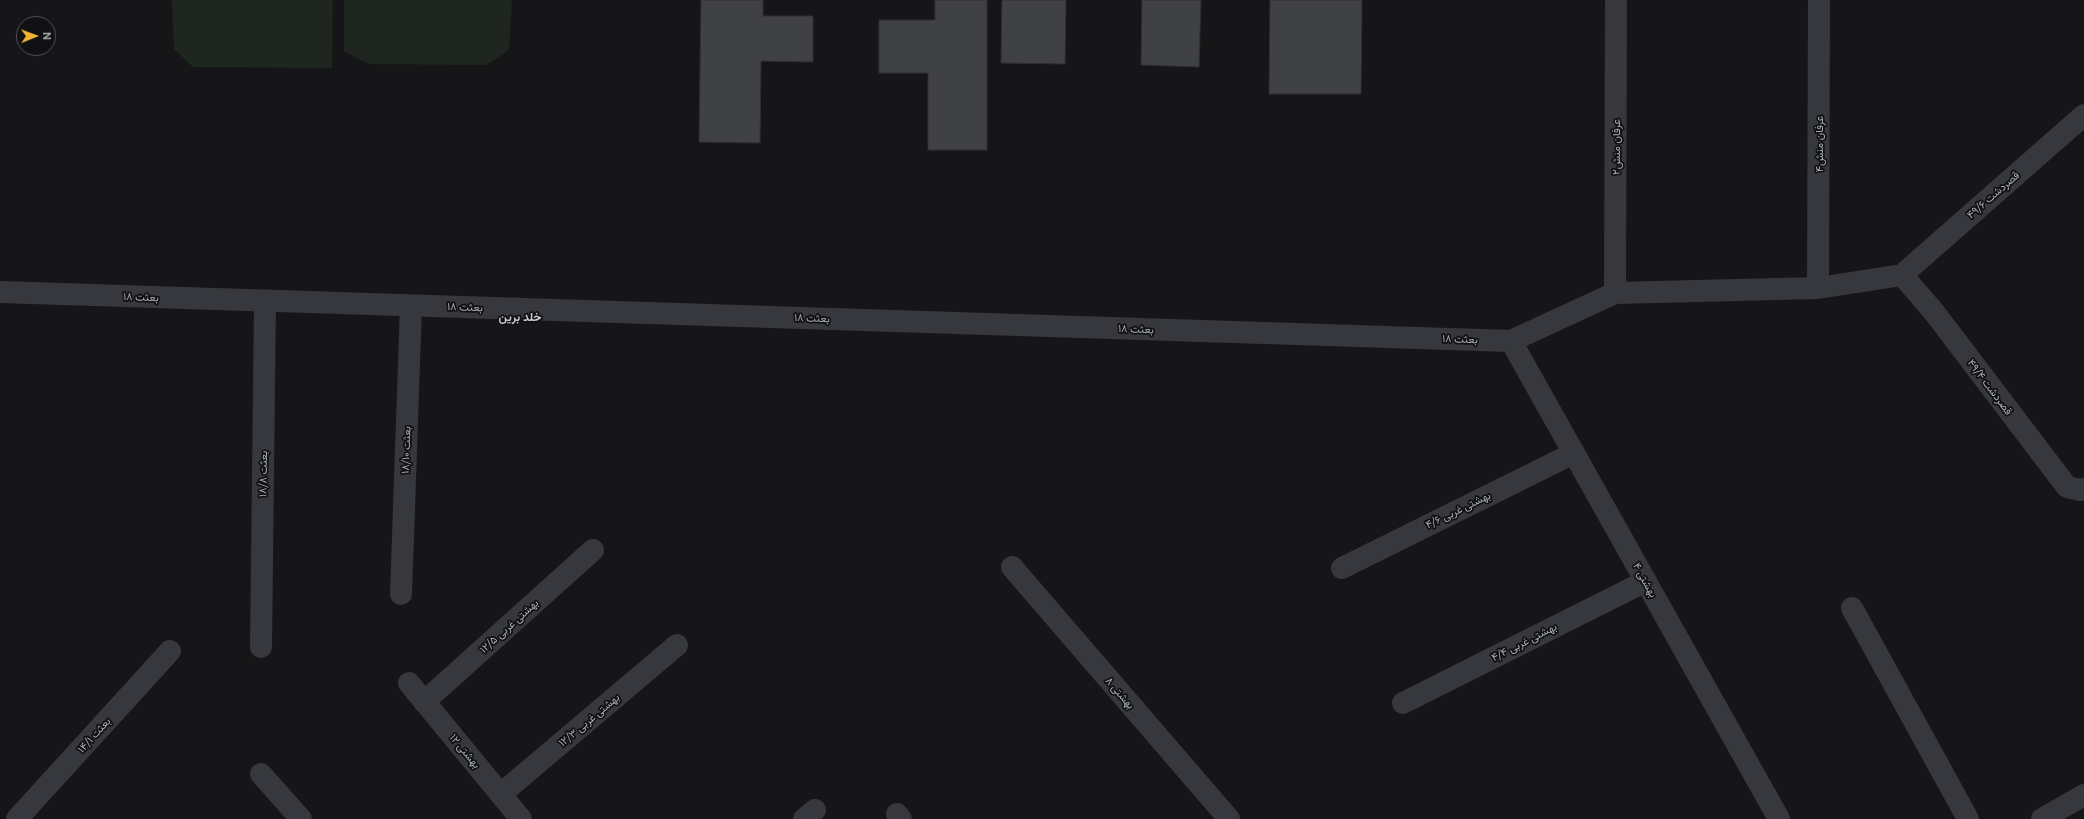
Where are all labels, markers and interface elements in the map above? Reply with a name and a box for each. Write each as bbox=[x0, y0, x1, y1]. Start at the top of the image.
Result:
north arrow bbox=[16, 16, 56, 56]
text: N bbox=[41, 32, 53, 40]
street label: عرفان منش۴ bbox=[1812, 116, 1826, 172]
street label: عرفان منش۲ bbox=[1609, 119, 1623, 175]
street label: قصردشت ۴۹/۶ bbox=[1964, 169, 2022, 221]
street label: بعثت ۱۸ bbox=[123, 290, 159, 304]
street label: بعثت ۱۸ bbox=[447, 300, 483, 314]
district label: خلد برین bbox=[499, 310, 541, 324]
street label: بعثت ۱۸ bbox=[794, 311, 830, 325]
street label: بعثت ۱۸ bbox=[1118, 322, 1154, 336]
street label: بعثت ۱۸ bbox=[1442, 332, 1478, 346]
street label: قصردشت ۴۹/۴ bbox=[1965, 356, 2015, 418]
street label: ۱۸/۱۰ بعثت bbox=[399, 426, 413, 474]
street label: ۱۸/۸ بعثت bbox=[256, 451, 270, 497]
street label: ۴/۶ بهشتی غربی bbox=[1423, 489, 1493, 531]
street label: ۴ بهشتی bbox=[1630, 560, 1660, 600]
street label: ۱۲/۵ بهشتی غربی bbox=[477, 596, 541, 656]
street label: ۴/۴ بهشتی غربی bbox=[1489, 620, 1559, 664]
street label: ۸ بهشتی bbox=[1103, 674, 1137, 712]
street label: ۱۲/۳ بهشتی غربی bbox=[556, 691, 622, 749]
street label: ۱۴/۱ بعثت bbox=[75, 715, 113, 755]
street label: ۱۲ بهشتی bbox=[447, 731, 483, 771]

